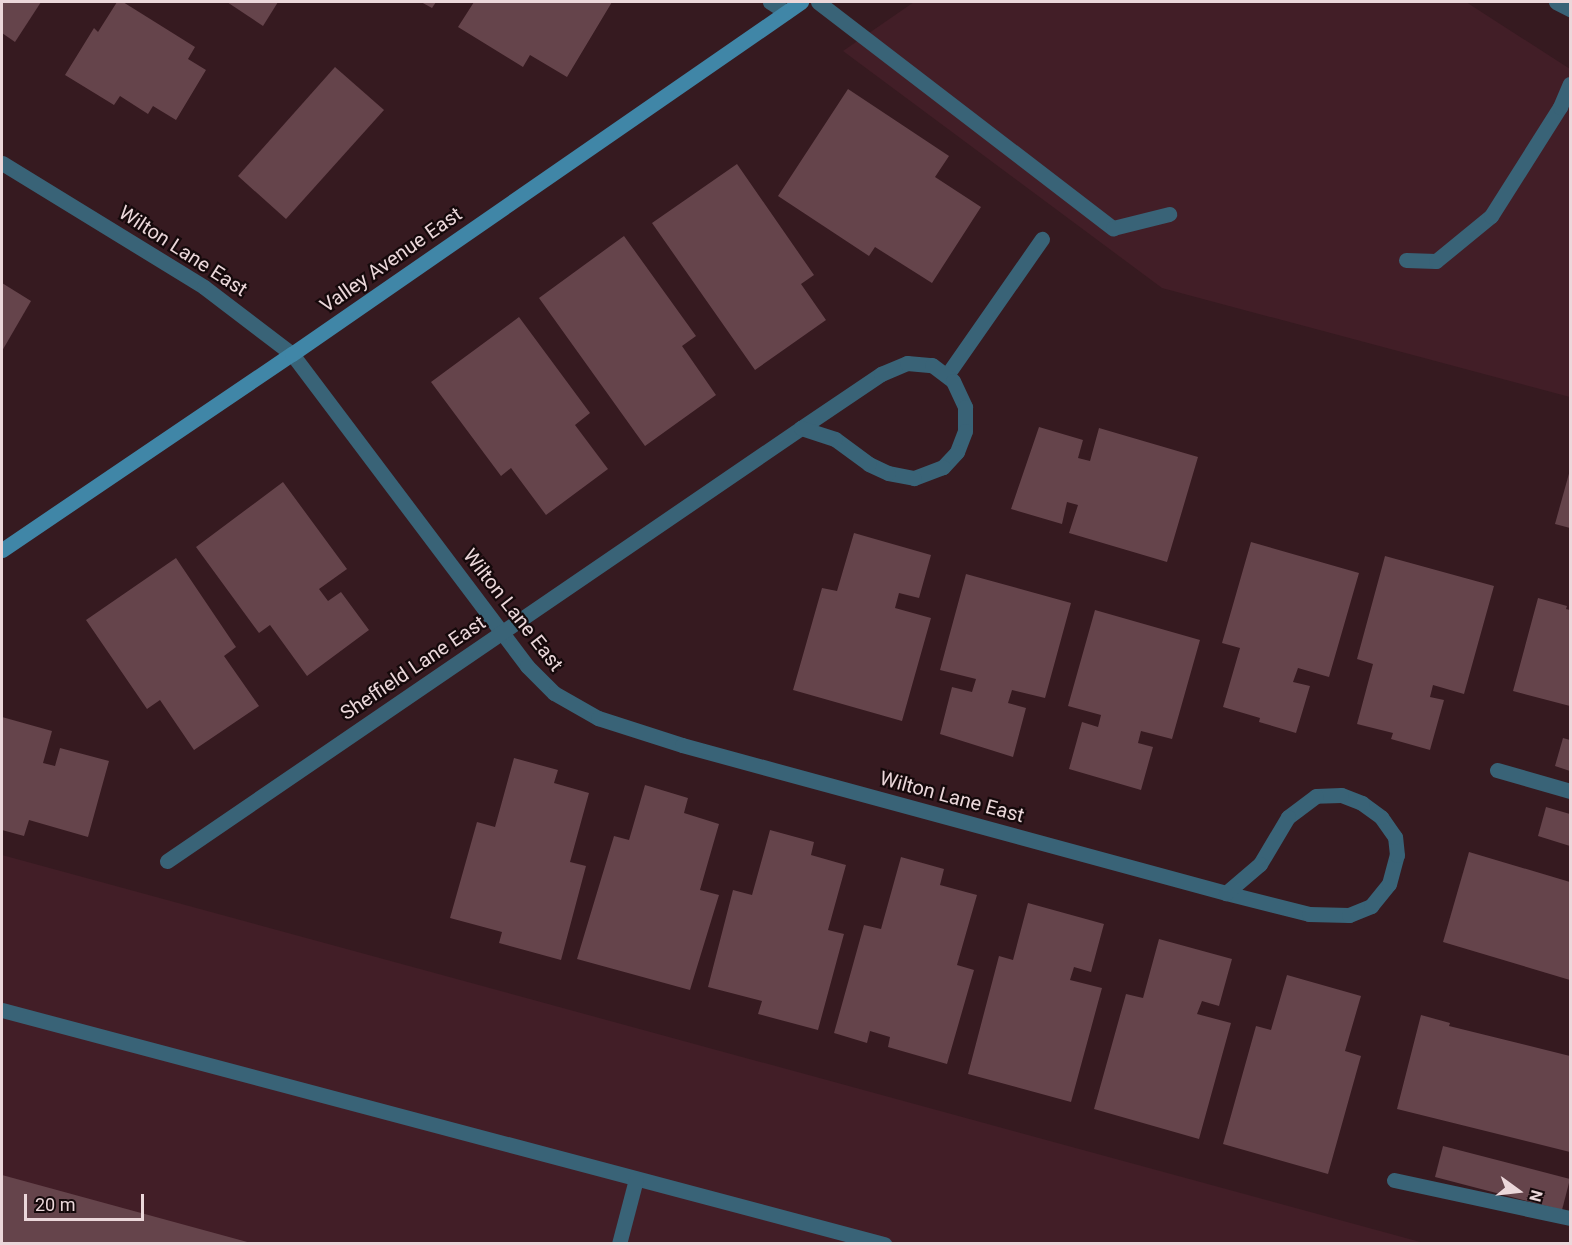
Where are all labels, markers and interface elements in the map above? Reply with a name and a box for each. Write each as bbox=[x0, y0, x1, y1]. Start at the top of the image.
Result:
street label: Wilton Lane East bbox=[114, 200, 252, 302]
street label: Valley Avenue East bbox=[316, 202, 466, 318]
street label: Wilton Lane East bbox=[458, 544, 568, 676]
street label: Sheffield Lane East bbox=[336, 611, 490, 725]
street label: Wilton Lane East bbox=[877, 766, 1027, 828]
north arrow bbox=[1488, 1161, 1548, 1221]
scale bar bbox=[27, 1182, 147, 1220]
text: N bbox=[1525, 1188, 1547, 1204]
text: 20 m bbox=[35, 1194, 75, 1215]

